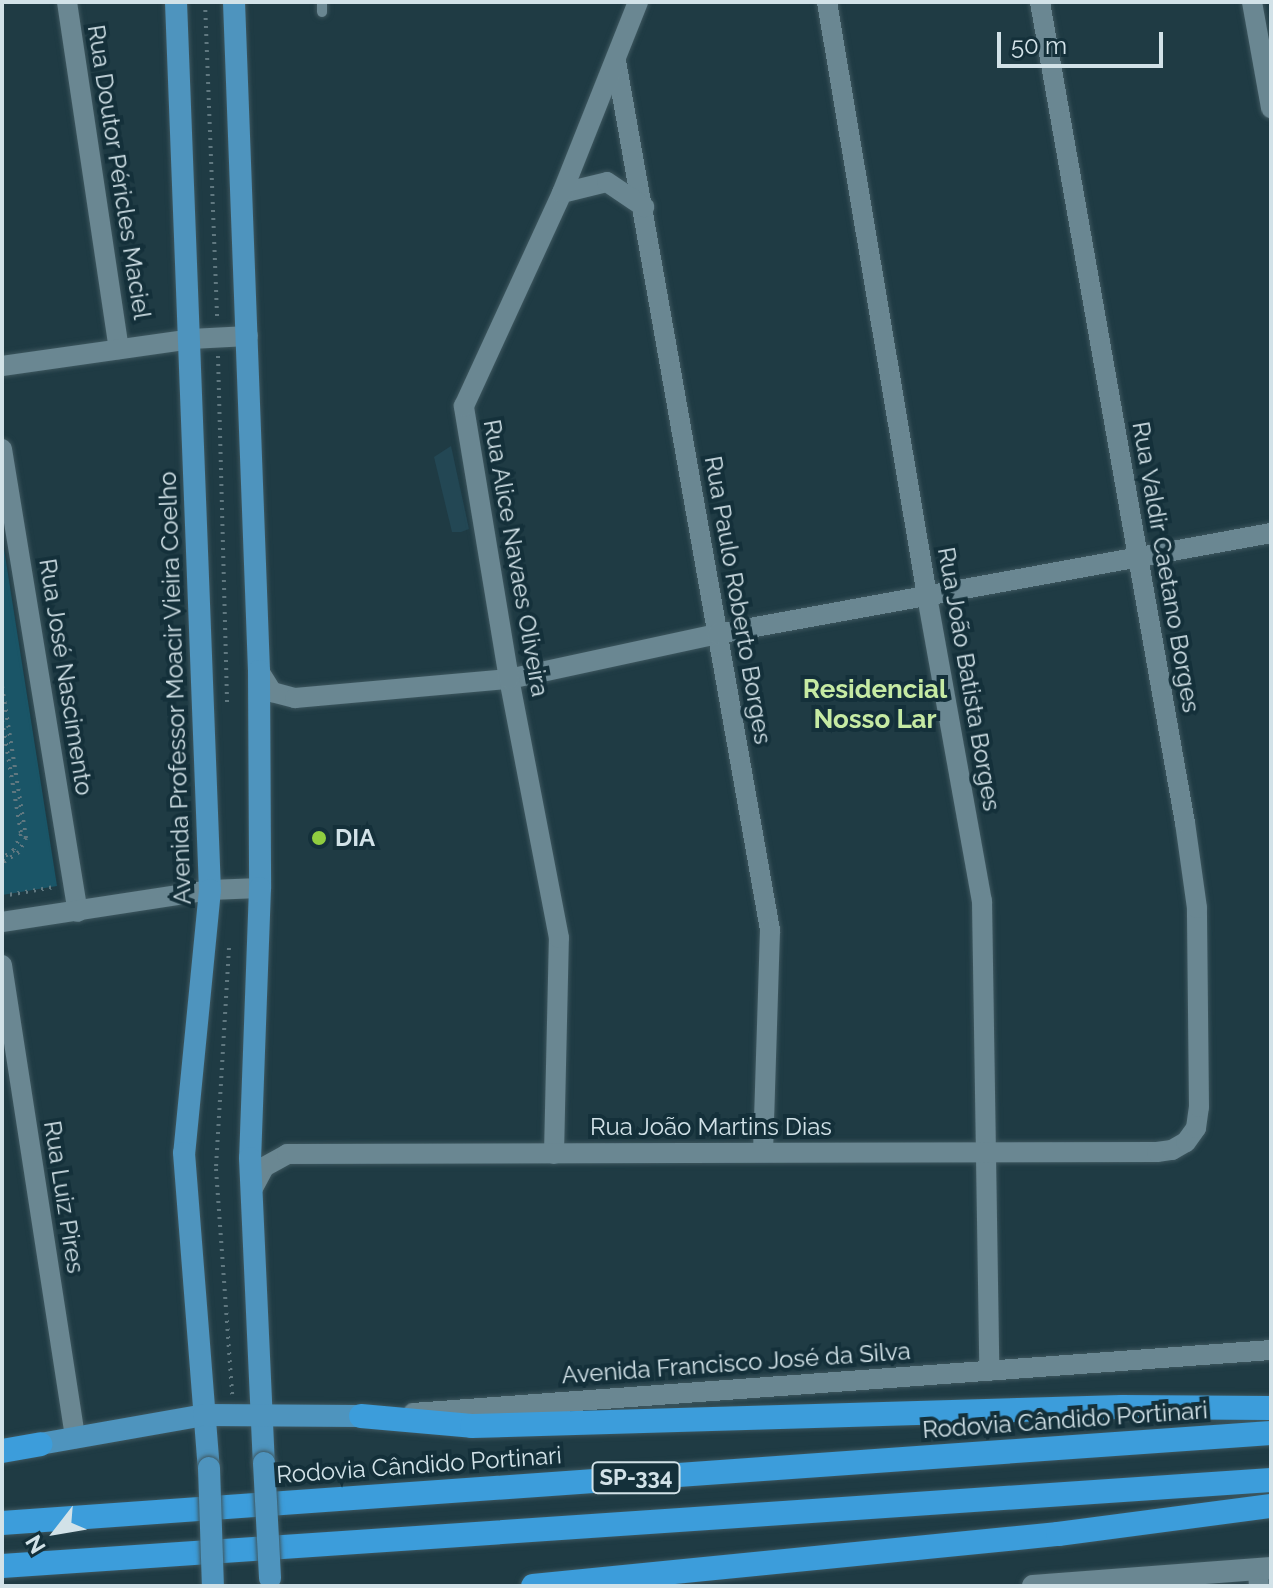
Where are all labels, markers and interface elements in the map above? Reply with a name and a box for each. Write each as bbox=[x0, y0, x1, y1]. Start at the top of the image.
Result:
scale bar bbox=[1001, 16, 1167, 66]
street label: Rua Doutor Péricles Maciel bbox=[81, 22, 157, 322]
text: 50 m bbox=[1011, 31, 1067, 60]
street label: Rua Alice Navaes Oliveira bbox=[477, 417, 555, 699]
street label: Rua Valdir Caetano Borges bbox=[1126, 419, 1206, 715]
street label: Rua Paulo Roberto Borges bbox=[698, 454, 778, 746]
street label: Avenida Professor Moacir Vieira Coelho bbox=[153, 470, 197, 906]
street label: Rua João Batista Borges bbox=[932, 545, 1006, 813]
street label: Rua José Nascimento bbox=[33, 556, 99, 798]
district label: Residencial Nosso Lar bbox=[803, 674, 947, 736]
place label: DIA bbox=[335, 824, 375, 852]
marker: DIA bbox=[310, 829, 328, 847]
street label: Rua João Martins Dias bbox=[590, 1113, 832, 1141]
street label: Rua Luiz Pires bbox=[38, 1119, 90, 1275]
street label: Avenida Francisco José da Silva bbox=[560, 1336, 912, 1390]
street label: Rodovia Cândido Portinari bbox=[921, 1396, 1209, 1444]
street label: Rodovia Cândido Portinari bbox=[275, 1441, 563, 1489]
road number: SP-334 bbox=[590, 1460, 682, 1496]
north arrow bbox=[16, 1492, 96, 1572]
text: N bbox=[20, 1530, 51, 1558]

